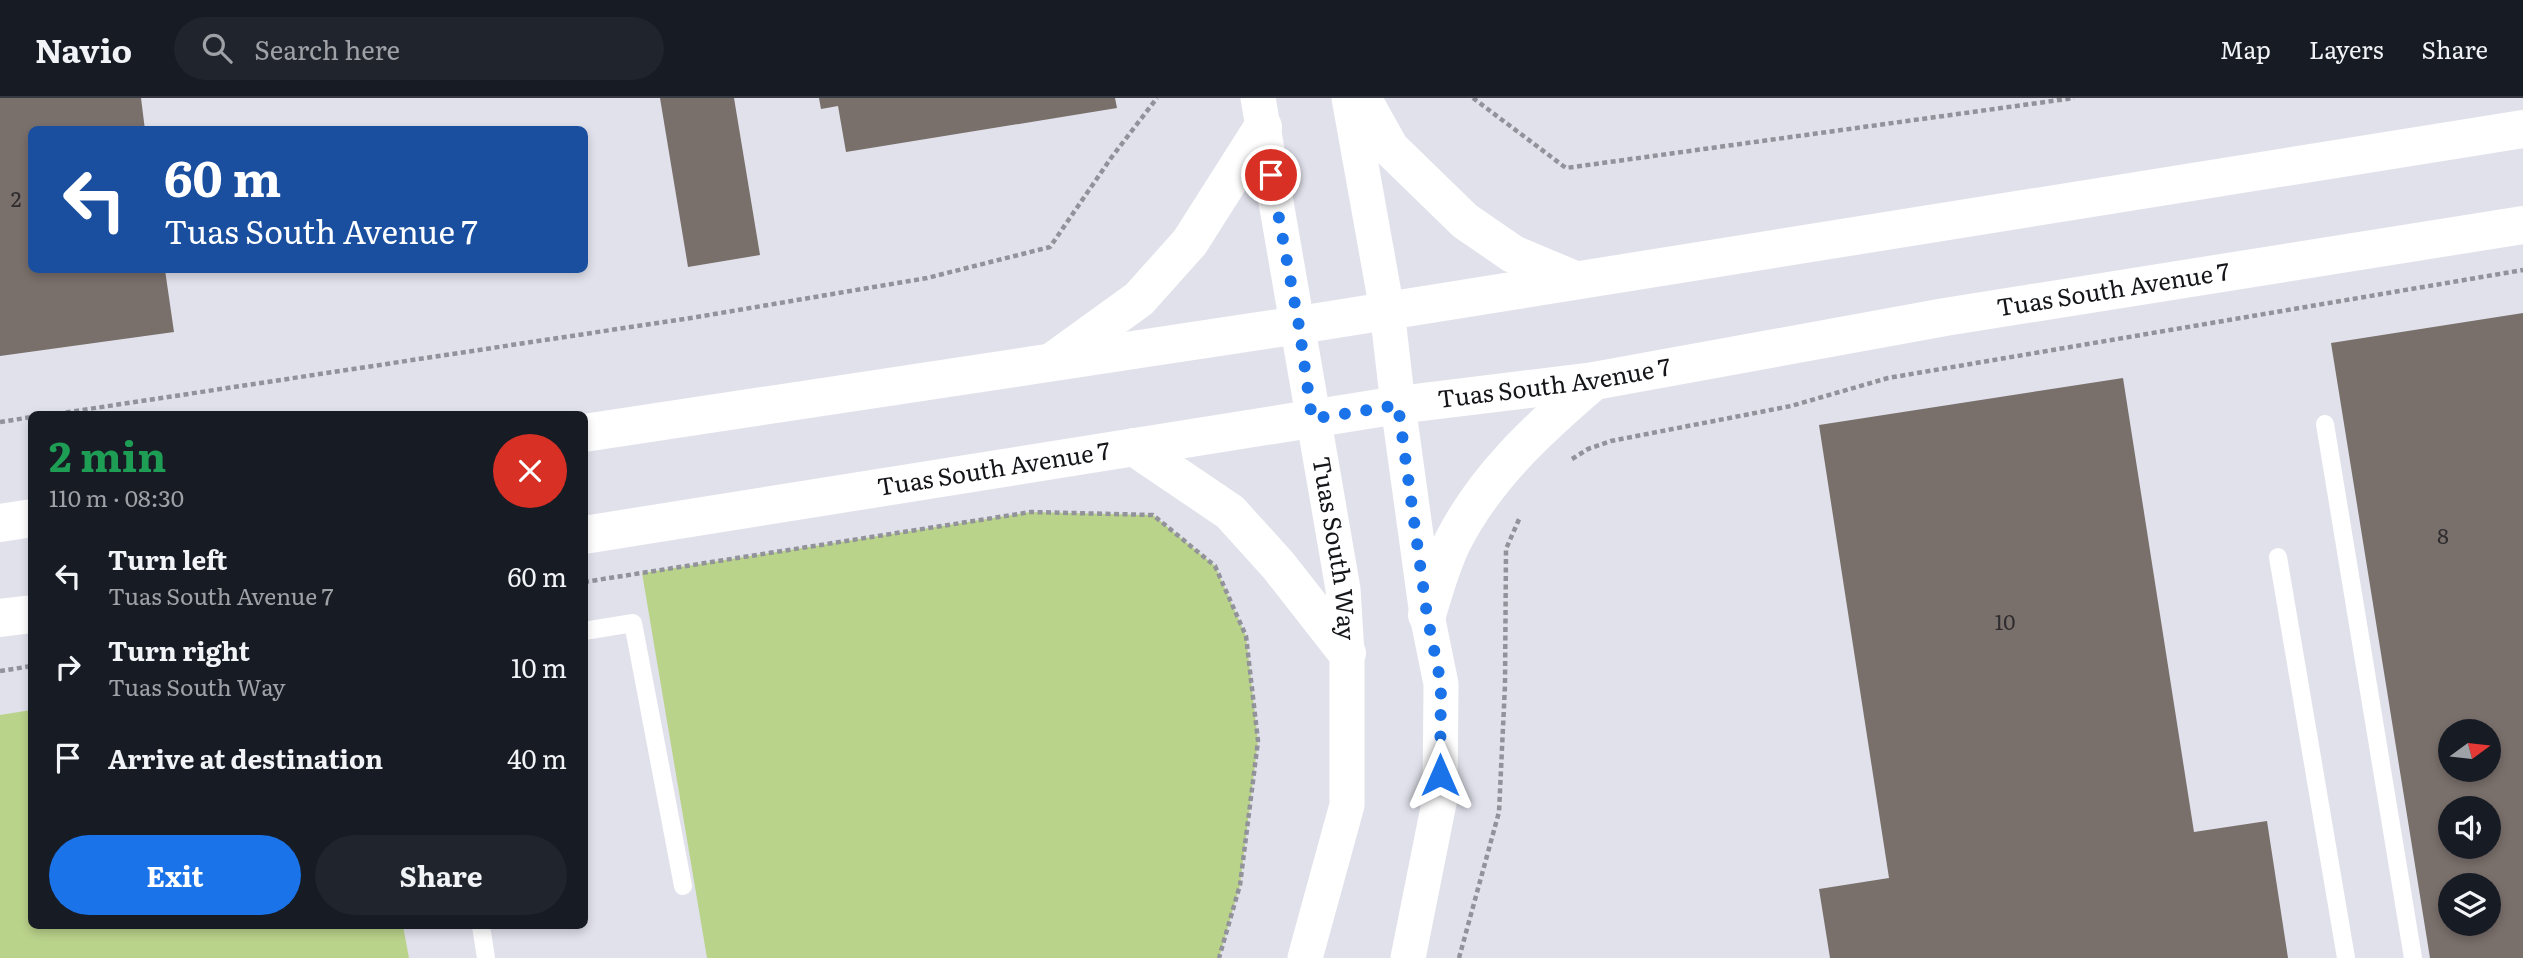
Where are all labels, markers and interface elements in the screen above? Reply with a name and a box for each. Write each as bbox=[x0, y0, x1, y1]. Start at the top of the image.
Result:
search box bbox=[174, 17, 664, 80]
text: Navio bbox=[35, 24, 132, 73]
icon: search bbox=[198, 29, 236, 67]
text: Search here bbox=[254, 29, 400, 68]
text: Map bbox=[2220, 31, 2271, 66]
text: Layers bbox=[2309, 31, 2383, 66]
text: Share bbox=[2421, 31, 2488, 66]
text: 60 m bbox=[164, 139, 281, 212]
pin bbox=[1241, 145, 1301, 205]
icon: left bbox=[49, 154, 140, 245]
icon: arrive bbox=[1252, 156, 1290, 194]
house number: 2 bbox=[11, 182, 21, 213]
text: Tuas South Avenue 7 bbox=[164, 206, 478, 254]
street label: Tuas South Avenue 7 bbox=[1994, 252, 2232, 324]
street label: Tuas South Avenue 7 bbox=[1435, 347, 1673, 415]
text: 2 min bbox=[49, 423, 166, 485]
street label: Tuas South Avenue 7 bbox=[874, 431, 1112, 503]
button: close bbox=[493, 434, 567, 508]
street label: Tuas South Way bbox=[1305, 454, 1366, 641]
text: 110 m · 08:30 bbox=[49, 480, 184, 514]
house number: 8 bbox=[2437, 519, 2449, 550]
text: Turn left bbox=[108, 539, 227, 578]
text: 60 m bbox=[508, 556, 567, 595]
icon: left bbox=[49, 557, 87, 595]
text: Tuas South Avenue 7 bbox=[108, 578, 333, 612]
house number: 10 bbox=[1995, 605, 2015, 636]
text: Turn right bbox=[108, 630, 250, 669]
text: 10 m bbox=[511, 647, 567, 686]
icon: right bbox=[49, 648, 87, 686]
text: Tuas South Way bbox=[108, 669, 286, 703]
north arrow bbox=[2438, 719, 2501, 782]
map controls bbox=[2438, 719, 2501, 936]
text: Arrive at destination bbox=[108, 738, 383, 777]
text: 40 m bbox=[507, 738, 567, 777]
position arrow bbox=[1403, 738, 1477, 812]
icon: arrive bbox=[49, 739, 87, 777]
button: sound bbox=[2438, 796, 2501, 859]
button: Exit bbox=[49, 835, 301, 915]
button: Share bbox=[315, 835, 567, 915]
button: layers bbox=[2438, 873, 2501, 936]

